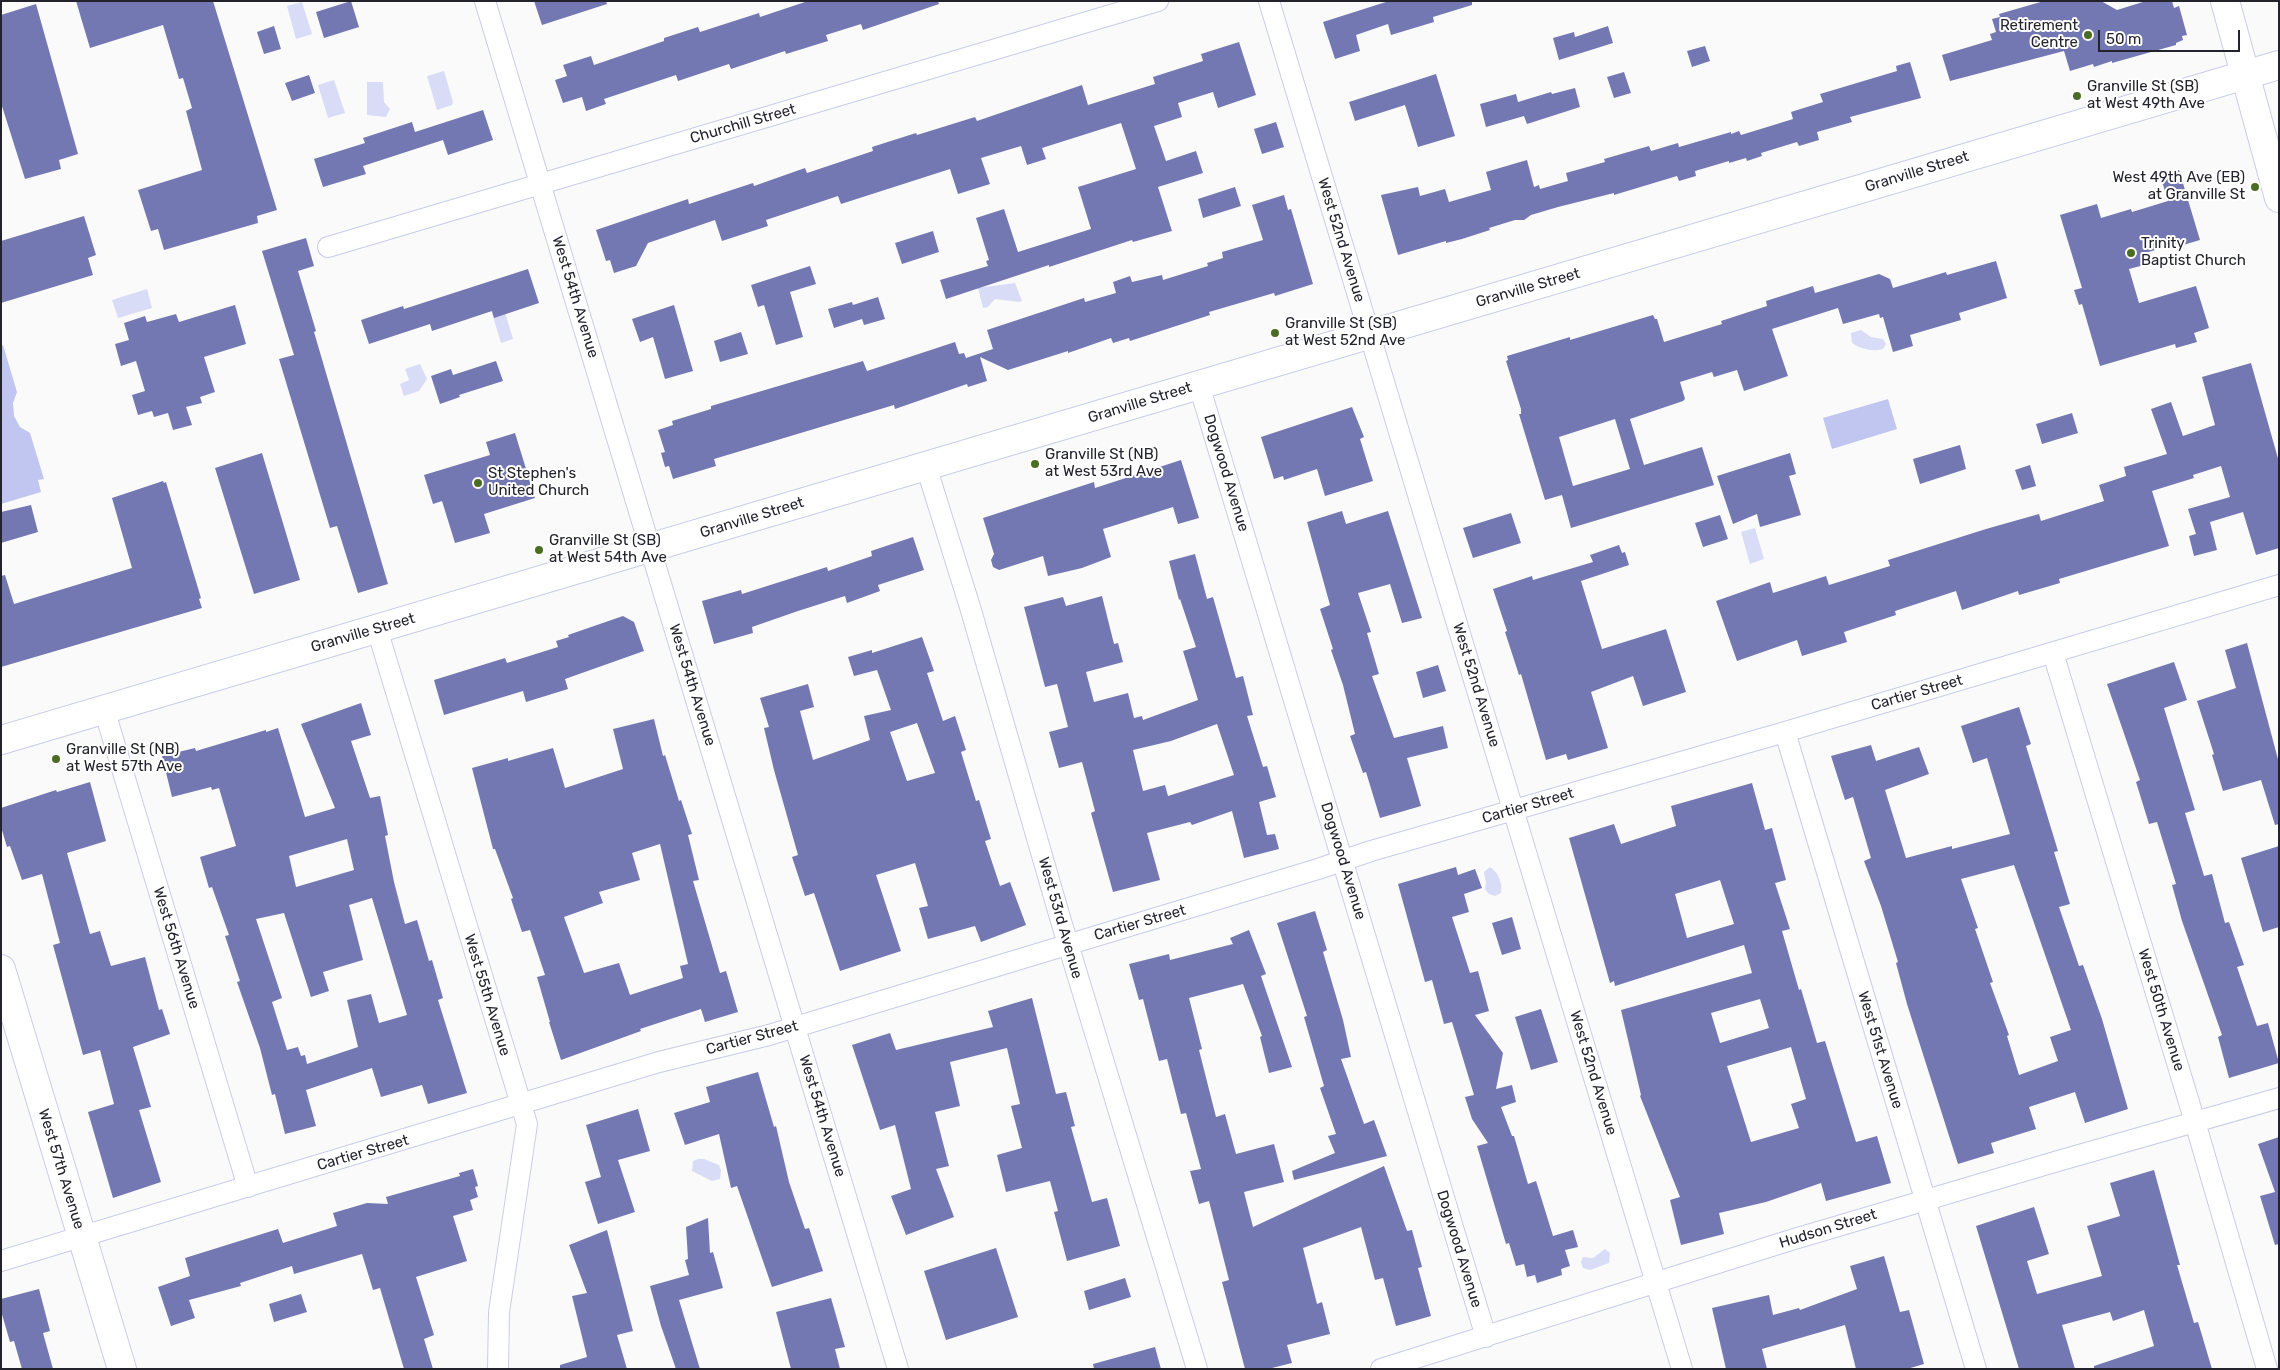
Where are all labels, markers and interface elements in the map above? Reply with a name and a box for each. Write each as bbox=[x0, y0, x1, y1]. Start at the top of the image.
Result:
place label: Retirement Centre bbox=[2000, 17, 2078, 52]
scale bar bbox=[2100, 20, 2242, 52]
marker: Retirement Centre bbox=[2082, 29, 2094, 41]
text: 50 m bbox=[2106, 30, 2141, 48]
place label: Granville St (SB) at West 49th Ave bbox=[2087, 78, 2205, 113]
marker: Granville St (SB) at West 49th Ave bbox=[2071, 90, 2083, 102]
street label: Churchill Street bbox=[688, 100, 798, 148]
street label: Granville Street bbox=[1863, 148, 1971, 196]
place label: West 49th Ave (EB) at Granville St bbox=[2112, 169, 2245, 204]
street label: West 52nd Avenue bbox=[1314, 176, 1368, 304]
marker: West 49th Ave (EB) at Granville St bbox=[2249, 181, 2261, 193]
street label: West 54th Avenue bbox=[548, 234, 602, 360]
place label: Trinity Baptist Church bbox=[2141, 235, 2246, 270]
marker: Trinity Baptist Church bbox=[2125, 247, 2137, 259]
street label: Granville Street bbox=[1474, 265, 1582, 311]
place label: Granville St (SB) at West 52nd Ave bbox=[1285, 315, 1405, 350]
marker: Granville St (SB) at West 52nd Ave bbox=[1269, 327, 1281, 339]
street label: Granville Street bbox=[1086, 379, 1194, 427]
street label: Dogwood Avenue bbox=[1200, 412, 1252, 534]
place label: Granville St (NB) at West 53rd Ave bbox=[1045, 446, 1162, 481]
marker: Granville St (NB) at West 53rd Ave bbox=[1029, 458, 1041, 470]
place label: St Stephen's United Church bbox=[488, 465, 589, 500]
marker: St Stephen's United Church bbox=[472, 477, 484, 489]
street label: Granville Street bbox=[698, 494, 806, 542]
place label: Granville St (SB) at West 54th Ave bbox=[549, 532, 667, 567]
marker: Granville St (SB) at West 54th Ave bbox=[533, 544, 545, 556]
street label: Granville Street bbox=[309, 610, 417, 656]
street label: West 52nd Avenue bbox=[1449, 621, 1503, 749]
street label: West 54th Avenue bbox=[665, 622, 719, 748]
street label: Cartier Street bbox=[1869, 671, 1965, 715]
place label: Granville St (NB) at West 57th Ave bbox=[66, 741, 182, 776]
marker: Granville St (NB) at West 57th Ave bbox=[50, 753, 62, 765]
street label: Cartier Street bbox=[1480, 784, 1576, 828]
street label: Dogwood Avenue bbox=[1317, 800, 1369, 922]
street label: West 53rd Avenue bbox=[1034, 855, 1086, 981]
street label: West 56th Avenue bbox=[149, 885, 203, 1011]
street label: Cartier Street bbox=[1092, 901, 1188, 945]
street label: West 55th Avenue bbox=[460, 932, 514, 1058]
street label: West 50th Avenue bbox=[2134, 947, 2188, 1073]
street label: West 51st Avenue bbox=[1854, 989, 1906, 1111]
street label: West 52nd Avenue bbox=[1566, 1009, 1620, 1137]
street label: Cartier Street bbox=[704, 1017, 800, 1059]
street label: West 54th Avenue bbox=[795, 1053, 849, 1179]
street label: West 57th Avenue bbox=[34, 1107, 88, 1231]
street label: Cartier Street bbox=[315, 1131, 411, 1175]
street label: Dogwood Avenue bbox=[1433, 1188, 1485, 1310]
street label: Hudson Street bbox=[1777, 1206, 1879, 1252]

